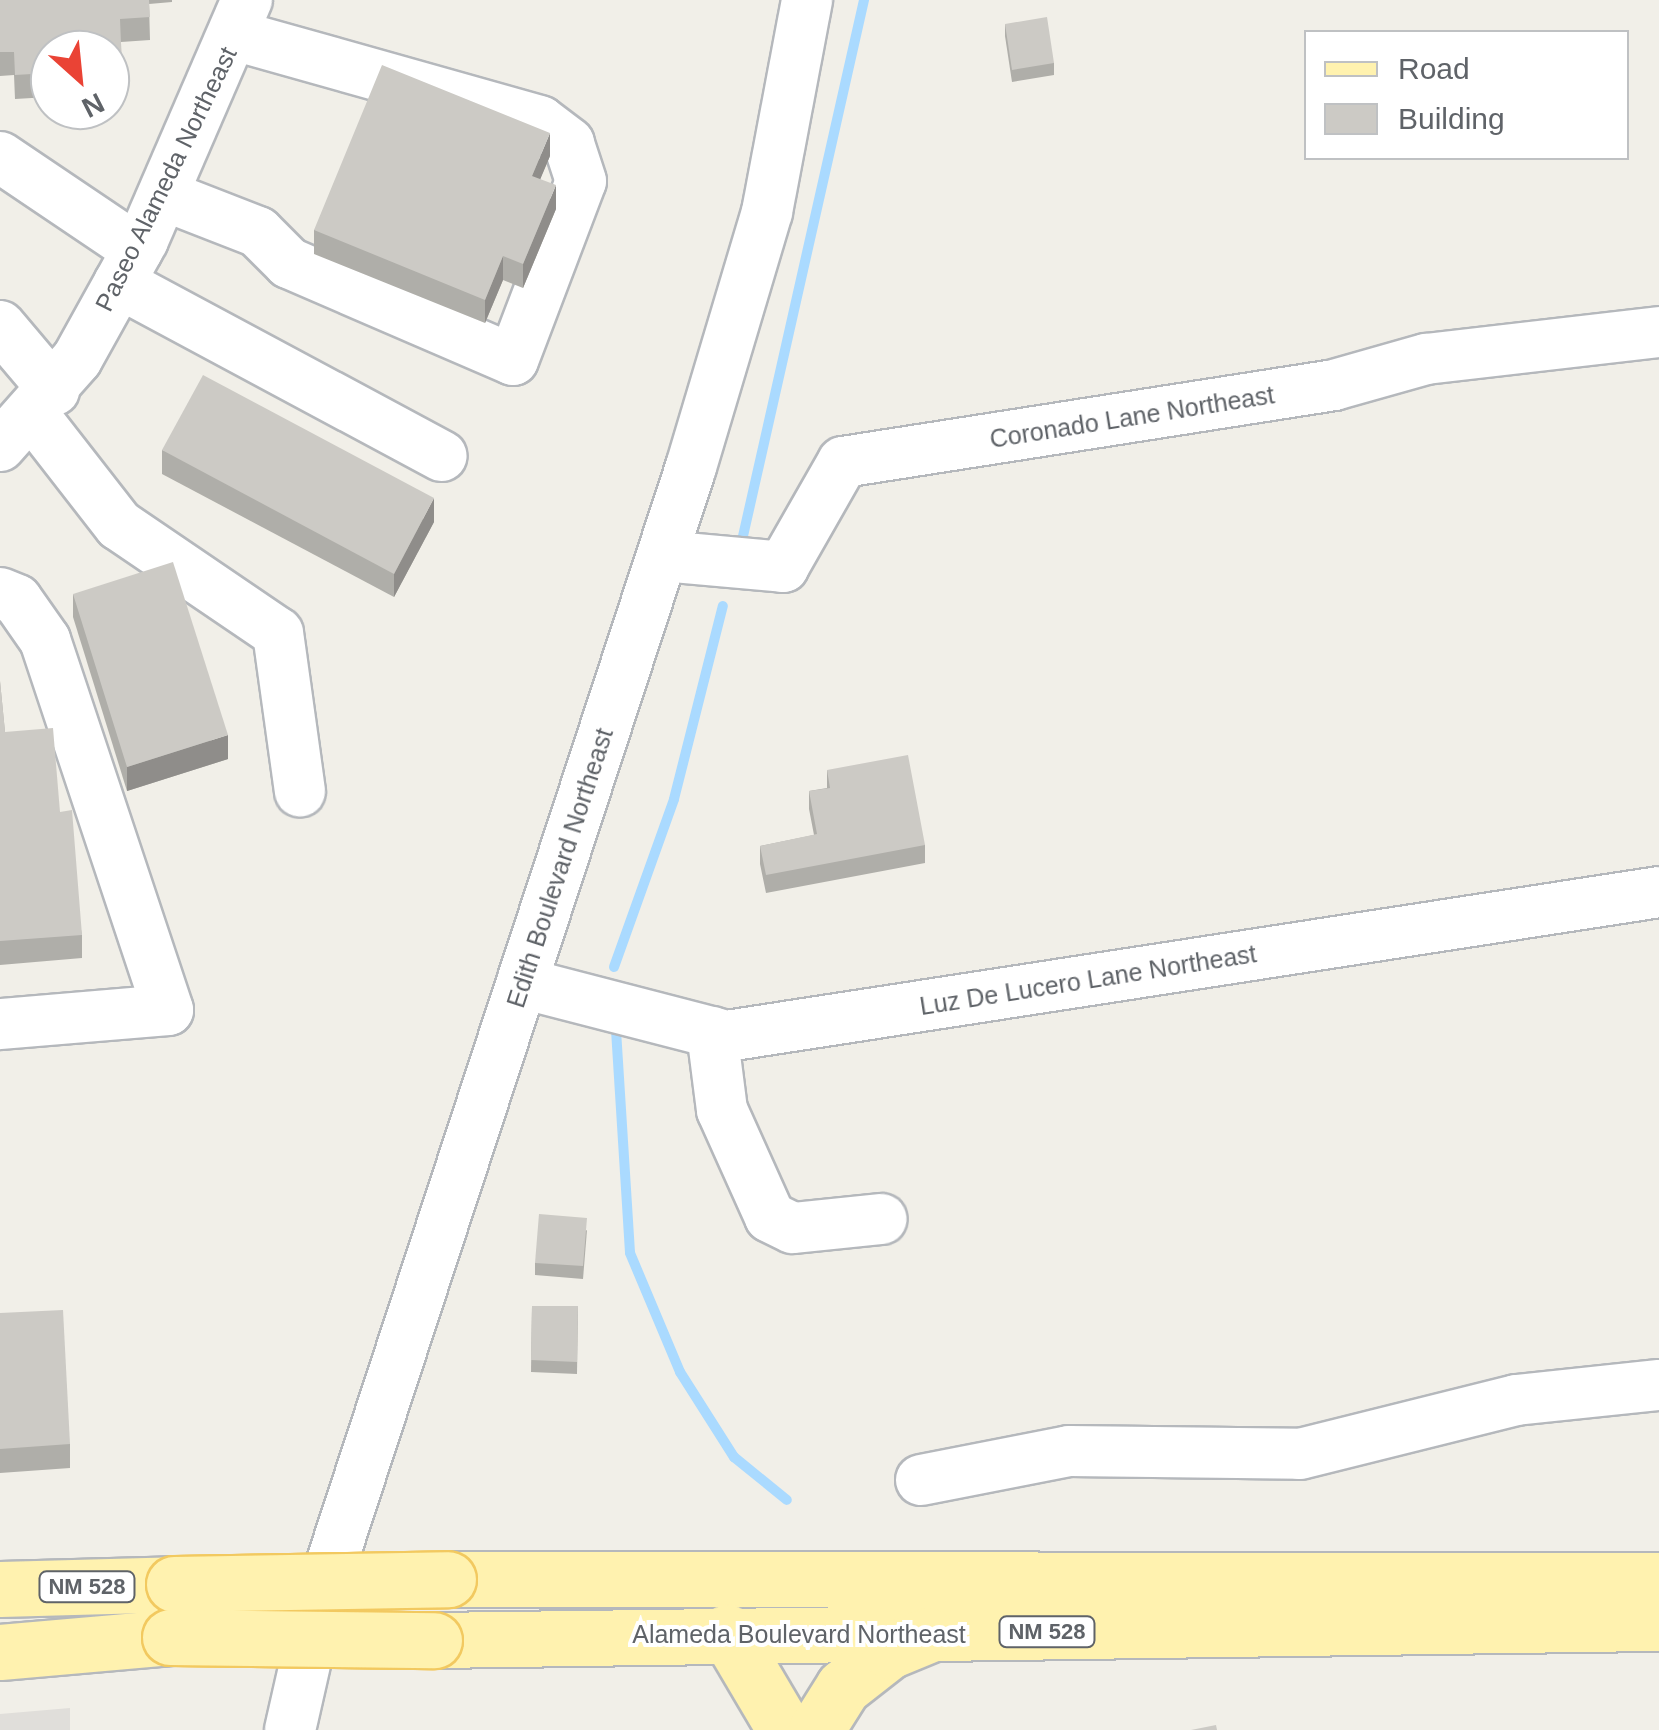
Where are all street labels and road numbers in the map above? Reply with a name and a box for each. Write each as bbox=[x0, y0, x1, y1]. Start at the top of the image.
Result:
street label: Paseo Alameda Northeast bbox=[89, 41, 243, 317]
street label: Coronado Lane Northeast bbox=[988, 380, 1276, 454]
street label: Edith Boulevard Northeast bbox=[501, 725, 619, 1011]
street label: Luz De Lucero Lane Northeast bbox=[918, 939, 1258, 1021]
road number: NM 528 bbox=[37, 1570, 137, 1604]
road number: NM 528 bbox=[997, 1615, 1097, 1649]
street label: Alameda Boulevard Northeast bbox=[632, 1619, 966, 1649]

